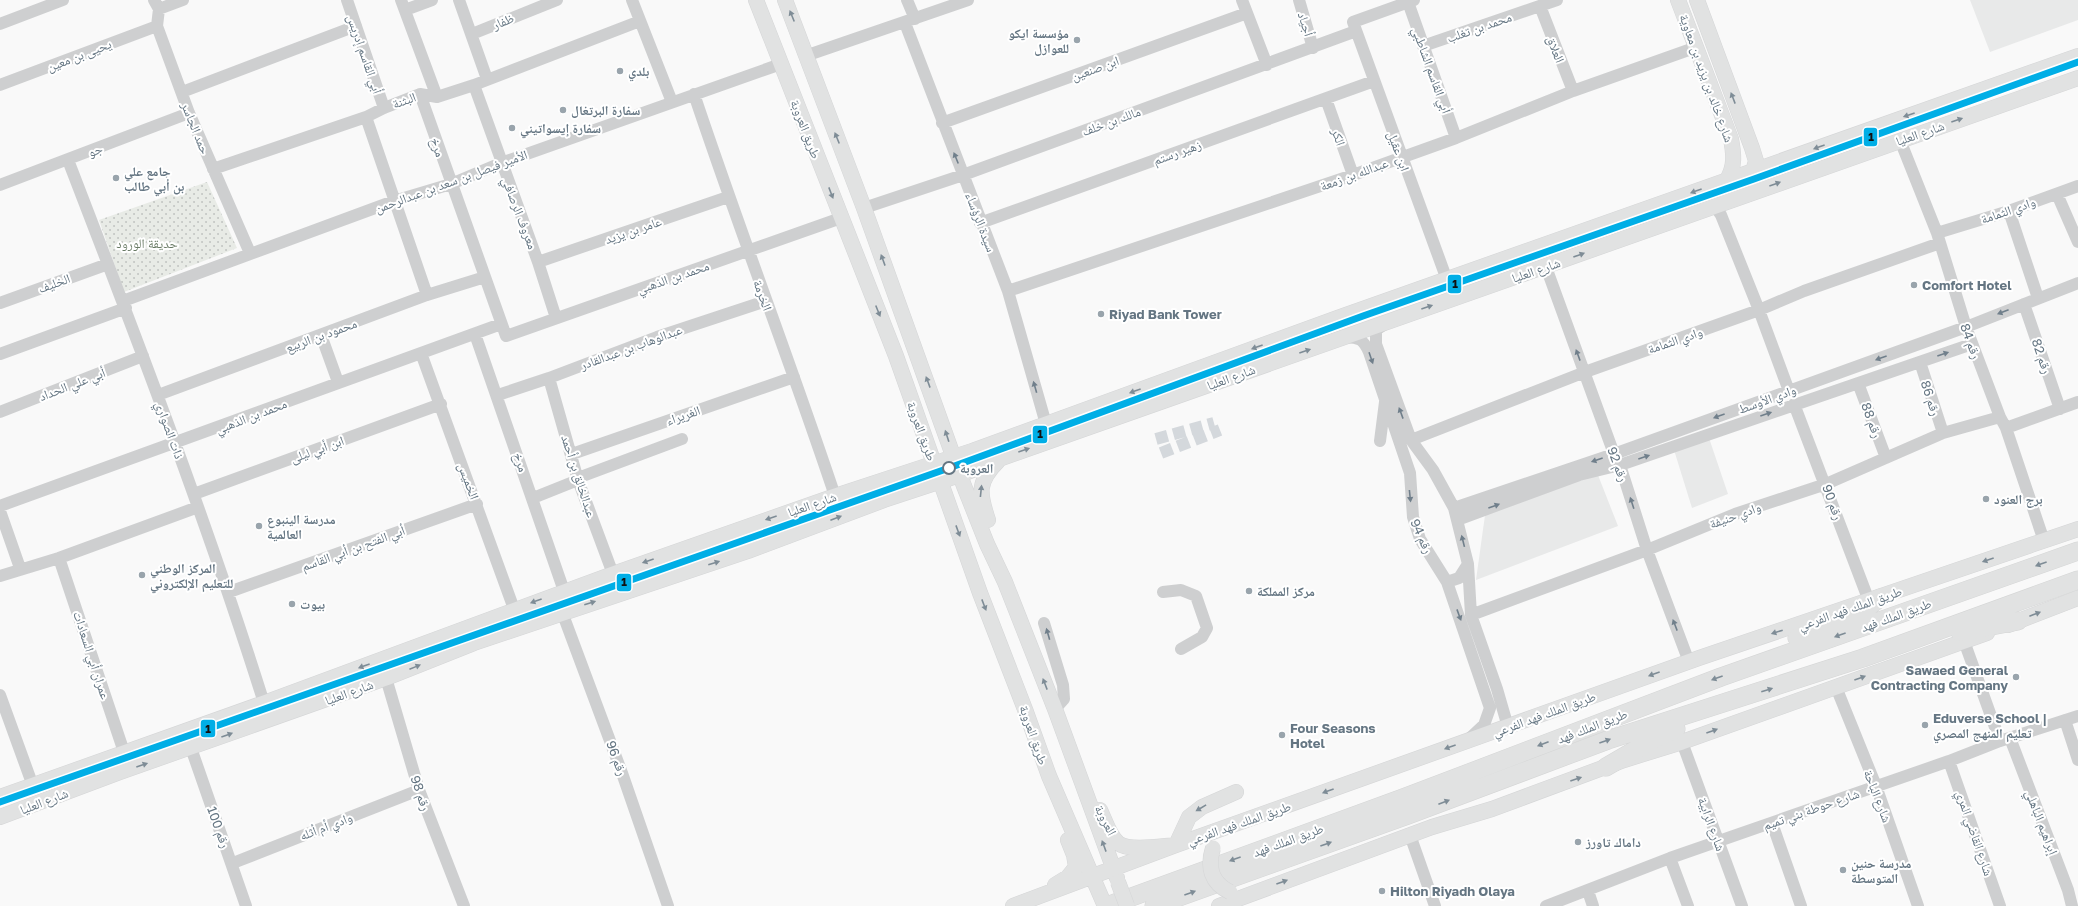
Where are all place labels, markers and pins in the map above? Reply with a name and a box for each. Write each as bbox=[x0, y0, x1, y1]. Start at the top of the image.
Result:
place label: مؤسسة ايكو للعوازل bbox=[1008, 25, 1069, 56]
marker: مؤسسة ايكو للعوازل bbox=[1072, 35, 1082, 45]
place label: بلدي bbox=[628, 63, 650, 82]
marker: بلدي bbox=[615, 66, 625, 76]
place label: سفارة البرتغال bbox=[571, 102, 640, 118]
marker: سفارة البرتغال bbox=[558, 105, 568, 115]
place label: سفارة إيسواتيني bbox=[520, 120, 601, 139]
marker: سفارة إيسواتيني bbox=[507, 123, 517, 133]
place label: جامع علي بن أبي طالب bbox=[124, 163, 185, 197]
marker: جامع علي بن أبي طالب bbox=[111, 173, 121, 183]
place label: Comfort Hotel bbox=[1922, 277, 2012, 293]
marker: Comfort Hotel bbox=[1909, 280, 1919, 290]
place label: Riyad Bank Tower bbox=[1109, 306, 1222, 322]
marker: Riyad Bank Tower bbox=[1096, 309, 1106, 319]
place label: العروبة bbox=[960, 460, 994, 476]
marker: العروبة bbox=[942, 461, 956, 475]
place label: برج العنود bbox=[1994, 491, 2043, 508]
marker: برج العنود bbox=[1981, 494, 1991, 504]
place label: مدرسة الينبوع العالمية bbox=[267, 511, 336, 542]
marker: مدرسة الينبوع العالمية bbox=[254, 521, 264, 531]
place label: المركز الوطني للتعليم الإلكتروني bbox=[150, 560, 234, 594]
marker: المركز الوطني للتعليم الإلكتروني bbox=[137, 570, 147, 580]
place label: مركز المملكة bbox=[1257, 583, 1315, 599]
marker: مركز المملكة bbox=[1244, 586, 1254, 596]
place label: بيوت bbox=[300, 596, 326, 612]
marker: بيوت bbox=[287, 599, 297, 609]
place label: Sawaed General Contracting Company bbox=[1871, 662, 2009, 693]
marker: Sawaed General Contracting Company bbox=[2011, 672, 2021, 682]
place label: Eduverse School | تعليم المنهج المصري bbox=[1933, 710, 2047, 744]
place label: Four Seasons Hotel bbox=[1290, 720, 1376, 751]
marker: Eduverse School | تعليم المنهج المصري bbox=[1920, 720, 1930, 730]
marker: Four Seasons Hotel bbox=[1277, 730, 1287, 740]
place label: داماك تاورز bbox=[1585, 834, 1641, 850]
marker: داماك تاورز bbox=[1573, 837, 1583, 847]
place label: مدرسة حنين المتوسطة bbox=[1851, 855, 1911, 886]
marker: مدرسة حنين المتوسطة bbox=[1838, 865, 1848, 875]
place label: Hilton Riyadh Olaya bbox=[1390, 883, 1515, 899]
marker: Hilton Riyadh Olaya bbox=[1377, 886, 1387, 896]

